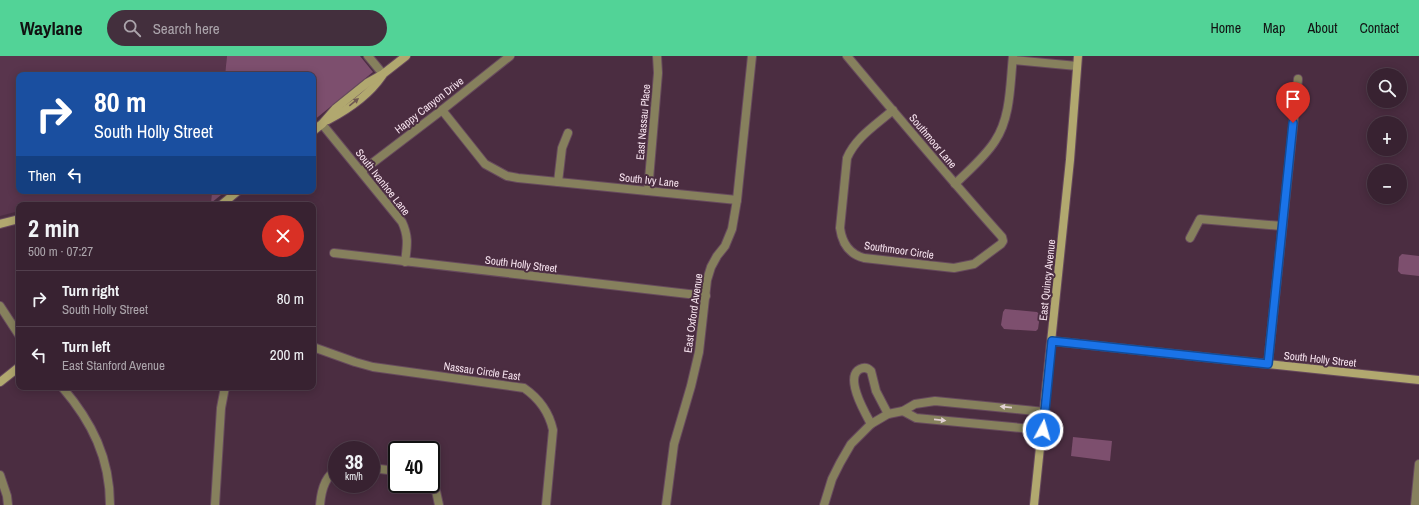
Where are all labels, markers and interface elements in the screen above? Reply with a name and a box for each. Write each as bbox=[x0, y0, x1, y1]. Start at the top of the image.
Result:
search box bbox=[107, 10, 387, 46]
text: Waylane bbox=[20, 15, 83, 41]
icon: search bbox=[121, 17, 143, 39]
text: Search here bbox=[153, 18, 220, 39]
text: Home bbox=[1210, 19, 1241, 37]
text: Map bbox=[1263, 19, 1285, 37]
text: About bbox=[1307, 19, 1337, 37]
text: Contact bbox=[1359, 19, 1399, 37]
map controls bbox=[1367, 68, 1407, 204]
button: search bbox=[1367, 68, 1407, 108]
street label: Happy Canyon Drive bbox=[392, 74, 466, 136]
pin bbox=[1276, 82, 1310, 123]
text: 80 m bbox=[94, 83, 146, 121]
street label: East Nassau Place bbox=[633, 83, 653, 161]
icon: right bbox=[28, 88, 80, 140]
icon: arrive bbox=[1282, 88, 1304, 110]
one-way arrow bbox=[349, 98, 360, 107]
street label: Southmoor Lane bbox=[906, 111, 960, 171]
button: + bbox=[1367, 116, 1407, 156]
text: South Holly Street bbox=[94, 119, 213, 144]
street label: South Ivanhoe Lane bbox=[353, 146, 413, 218]
icon: left bbox=[64, 164, 86, 186]
button: − bbox=[1367, 164, 1407, 204]
text: Then bbox=[28, 165, 56, 186]
street label: South Ivy Lane bbox=[618, 170, 680, 190]
text: 2 min bbox=[28, 212, 79, 244]
button: close bbox=[262, 215, 304, 257]
street label: Southmoor Circle bbox=[863, 238, 935, 262]
street label: East Quincy Avenue bbox=[1036, 239, 1058, 321]
text: 500 m · 07:27 bbox=[28, 243, 93, 260]
street label: South Holly Street bbox=[484, 253, 558, 275]
street label: East Oxford Avenue bbox=[680, 272, 706, 354]
text: Turn right bbox=[62, 280, 119, 301]
icon: right bbox=[28, 288, 50, 310]
text: 80 m bbox=[277, 288, 304, 309]
text: South Holly Street bbox=[62, 301, 148, 318]
text: Turn left bbox=[62, 336, 110, 357]
icon: left bbox=[28, 344, 50, 366]
text: 200 m bbox=[270, 344, 304, 365]
street label: South Holly Street bbox=[1283, 348, 1357, 370]
text: East Stanford Avenue bbox=[62, 357, 165, 374]
street label: Nassau Circle East bbox=[443, 359, 522, 383]
one-way arrow bbox=[1000, 404, 1012, 410]
position arrow bbox=[1022, 409, 1064, 451]
one-way arrow bbox=[934, 416, 946, 423]
speed limit sign: 40 bbox=[388, 441, 440, 493]
text: 38 bbox=[345, 448, 363, 475]
text: km/h bbox=[345, 470, 363, 483]

